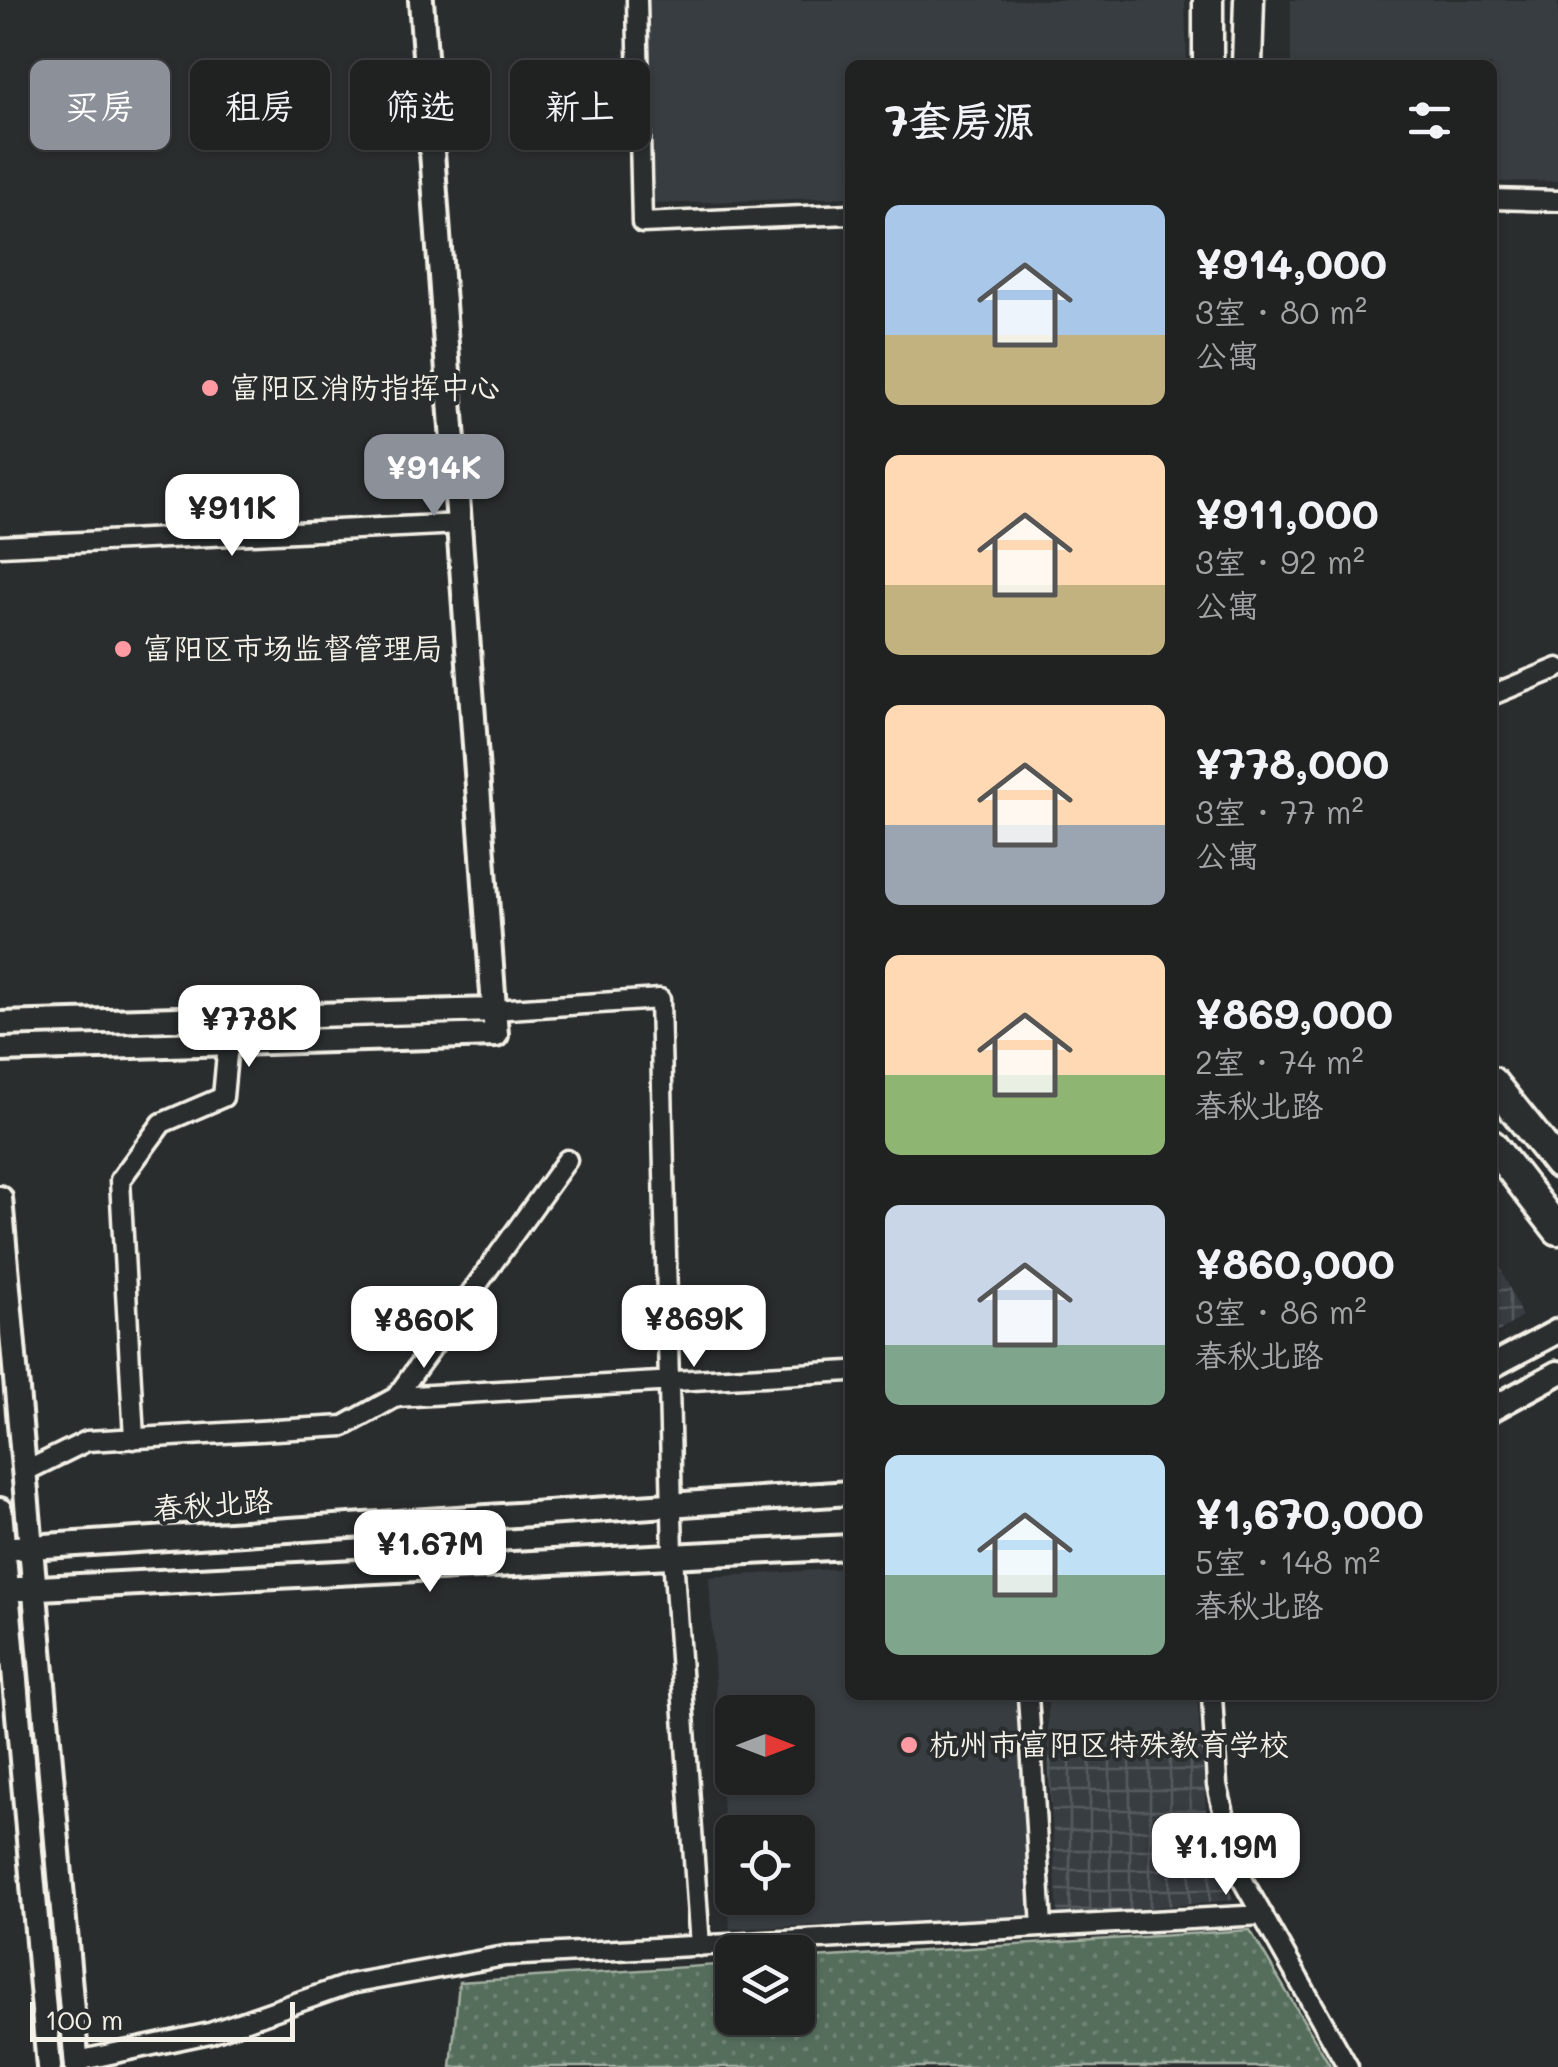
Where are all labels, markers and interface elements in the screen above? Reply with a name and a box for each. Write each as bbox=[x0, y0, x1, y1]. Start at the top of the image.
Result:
chip: 买房 bbox=[30, 60, 170, 150]
chip: 租房 bbox=[190, 60, 330, 150]
chip: 筛选 bbox=[350, 60, 490, 150]
chip: 新上 bbox=[510, 60, 650, 150]
text: 7套房源 bbox=[885, 92, 1034, 147]
icon: filters bbox=[1402, 93, 1457, 148]
text: ¥914,000 bbox=[1195, 235, 1387, 290]
icon: home bbox=[965, 245, 1085, 365]
text: 3室 · 80 m² bbox=[1195, 290, 1367, 332]
text: 公寓 bbox=[1195, 333, 1259, 375]
place label: 富阳区消防指挥中心 bbox=[230, 366, 500, 406]
marker: 富阳区消防指挥中心 bbox=[199, 377, 221, 399]
pin: ¥914K bbox=[364, 434, 504, 519]
text: ¥914K bbox=[386, 445, 482, 487]
pin: ¥911K bbox=[162, 474, 302, 559]
text: ¥911K bbox=[187, 485, 277, 527]
text: ¥911,000 bbox=[1195, 485, 1379, 540]
icon: home bbox=[965, 495, 1085, 615]
text: 3室 · 92 m² bbox=[1195, 540, 1365, 582]
text: 公寓 bbox=[1195, 583, 1259, 625]
place label: 富阳区市场监督管理局 bbox=[143, 627, 443, 667]
marker: 富阳区市场监督管理局 bbox=[112, 638, 134, 660]
text: ¥778,000 bbox=[1195, 735, 1389, 790]
icon: home bbox=[965, 745, 1085, 865]
text: 3室 · 77 m² bbox=[1195, 790, 1364, 832]
text: 公寓 bbox=[1195, 833, 1259, 875]
pin: ¥778K bbox=[179, 985, 319, 1070]
text: ¥869,000 bbox=[1195, 985, 1393, 1040]
icon: home bbox=[965, 995, 1085, 1115]
text: ¥778K bbox=[200, 996, 298, 1038]
text: 2室 · 74 m² bbox=[1195, 1040, 1364, 1082]
text: 春秋北路 bbox=[1195, 1083, 1323, 1125]
text: ¥860,000 bbox=[1195, 1235, 1395, 1290]
icon: home bbox=[965, 1245, 1085, 1365]
pin: ¥869K bbox=[624, 1285, 764, 1370]
pin: ¥860K bbox=[354, 1286, 494, 1371]
text: 3室 · 86 m² bbox=[1195, 1290, 1367, 1332]
text: ¥869K bbox=[644, 1296, 744, 1338]
text: ¥860K bbox=[373, 1297, 475, 1339]
text: 春秋北路 bbox=[1195, 1333, 1323, 1375]
street label: 春秋北路 bbox=[152, 1479, 274, 1527]
text: ¥1,670,000 bbox=[1195, 1485, 1424, 1540]
icon: home bbox=[965, 1495, 1085, 1615]
pin: ¥1.67M bbox=[349, 1510, 511, 1595]
text: ¥1.67M bbox=[376, 1521, 484, 1563]
text: 5室 · 148 m² bbox=[1195, 1540, 1380, 1582]
text: 春秋北路 bbox=[1195, 1583, 1323, 1625]
north arrow bbox=[715, 1695, 815, 1795]
map controls bbox=[715, 1695, 815, 2035]
place label: 杭州市富阳区特殊教育学校 bbox=[929, 1723, 1289, 1763]
marker: 杭州市富阳区特殊教育学校 bbox=[898, 1734, 920, 1756]
pin: ¥1.19M bbox=[1145, 1813, 1307, 1898]
button: locate bbox=[715, 1815, 815, 1915]
text: ¥1.19M bbox=[1174, 1824, 1278, 1866]
button: layers bbox=[715, 1935, 815, 2035]
scale bar bbox=[30, 1997, 295, 2042]
text: 100 m bbox=[45, 2001, 123, 2037]

